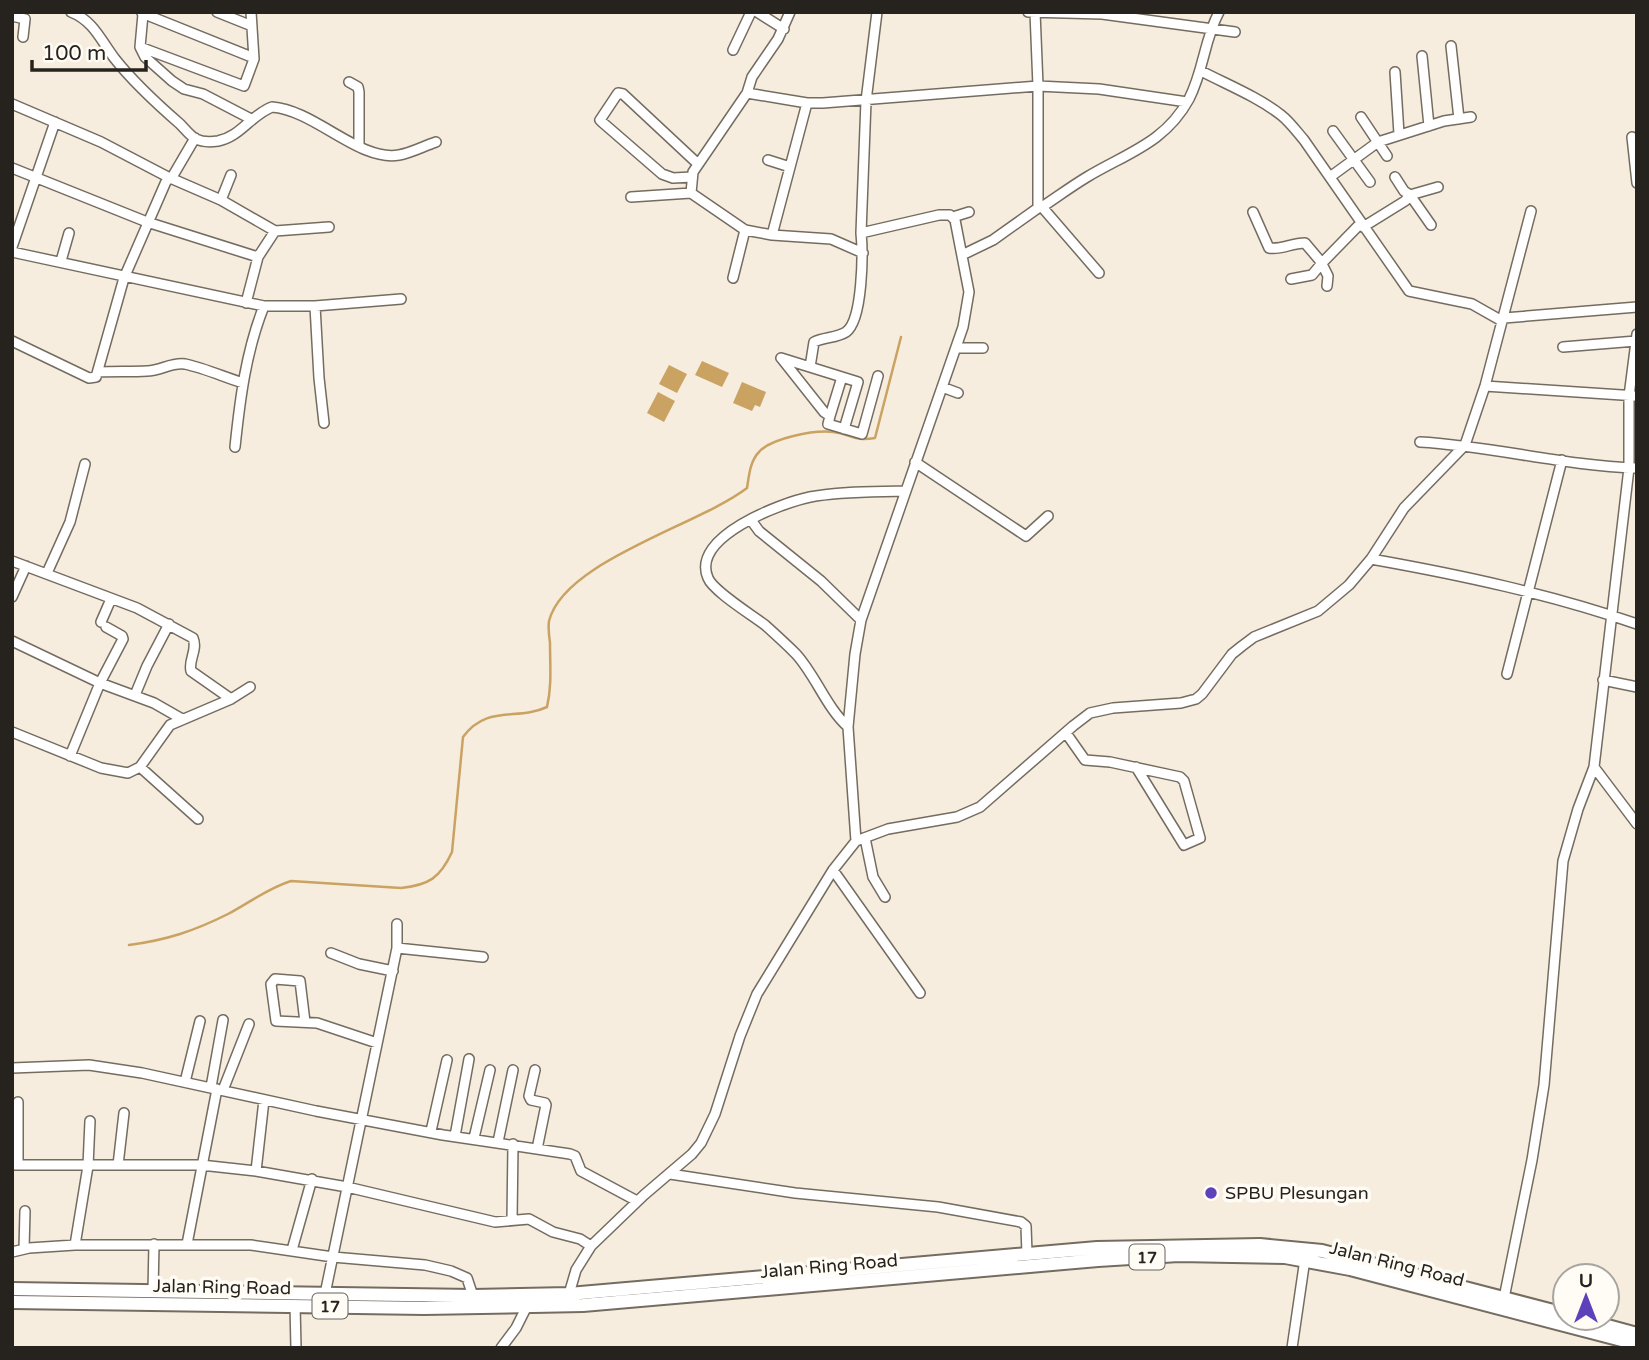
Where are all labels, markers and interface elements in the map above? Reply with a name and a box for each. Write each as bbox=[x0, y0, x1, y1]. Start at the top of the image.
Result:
scale bar bbox=[32, 28, 145, 72]
text: 100 m bbox=[42, 41, 106, 66]
place label: SPBU Plesungan bbox=[1225, 1182, 1369, 1204]
marker: SPBU Plesungan bbox=[1203, 1185, 1219, 1201]
street label: Jalan Ring Road bbox=[1327, 1237, 1467, 1291]
road number: 17 bbox=[1130, 1245, 1164, 1270]
street label: Jalan Ring Road bbox=[759, 1249, 899, 1283]
north arrow bbox=[1551, 1262, 1621, 1332]
text: U bbox=[1579, 1270, 1593, 1292]
street label: Jalan Ring Road bbox=[153, 1275, 291, 1299]
road number: 17 bbox=[312, 1294, 348, 1318]

